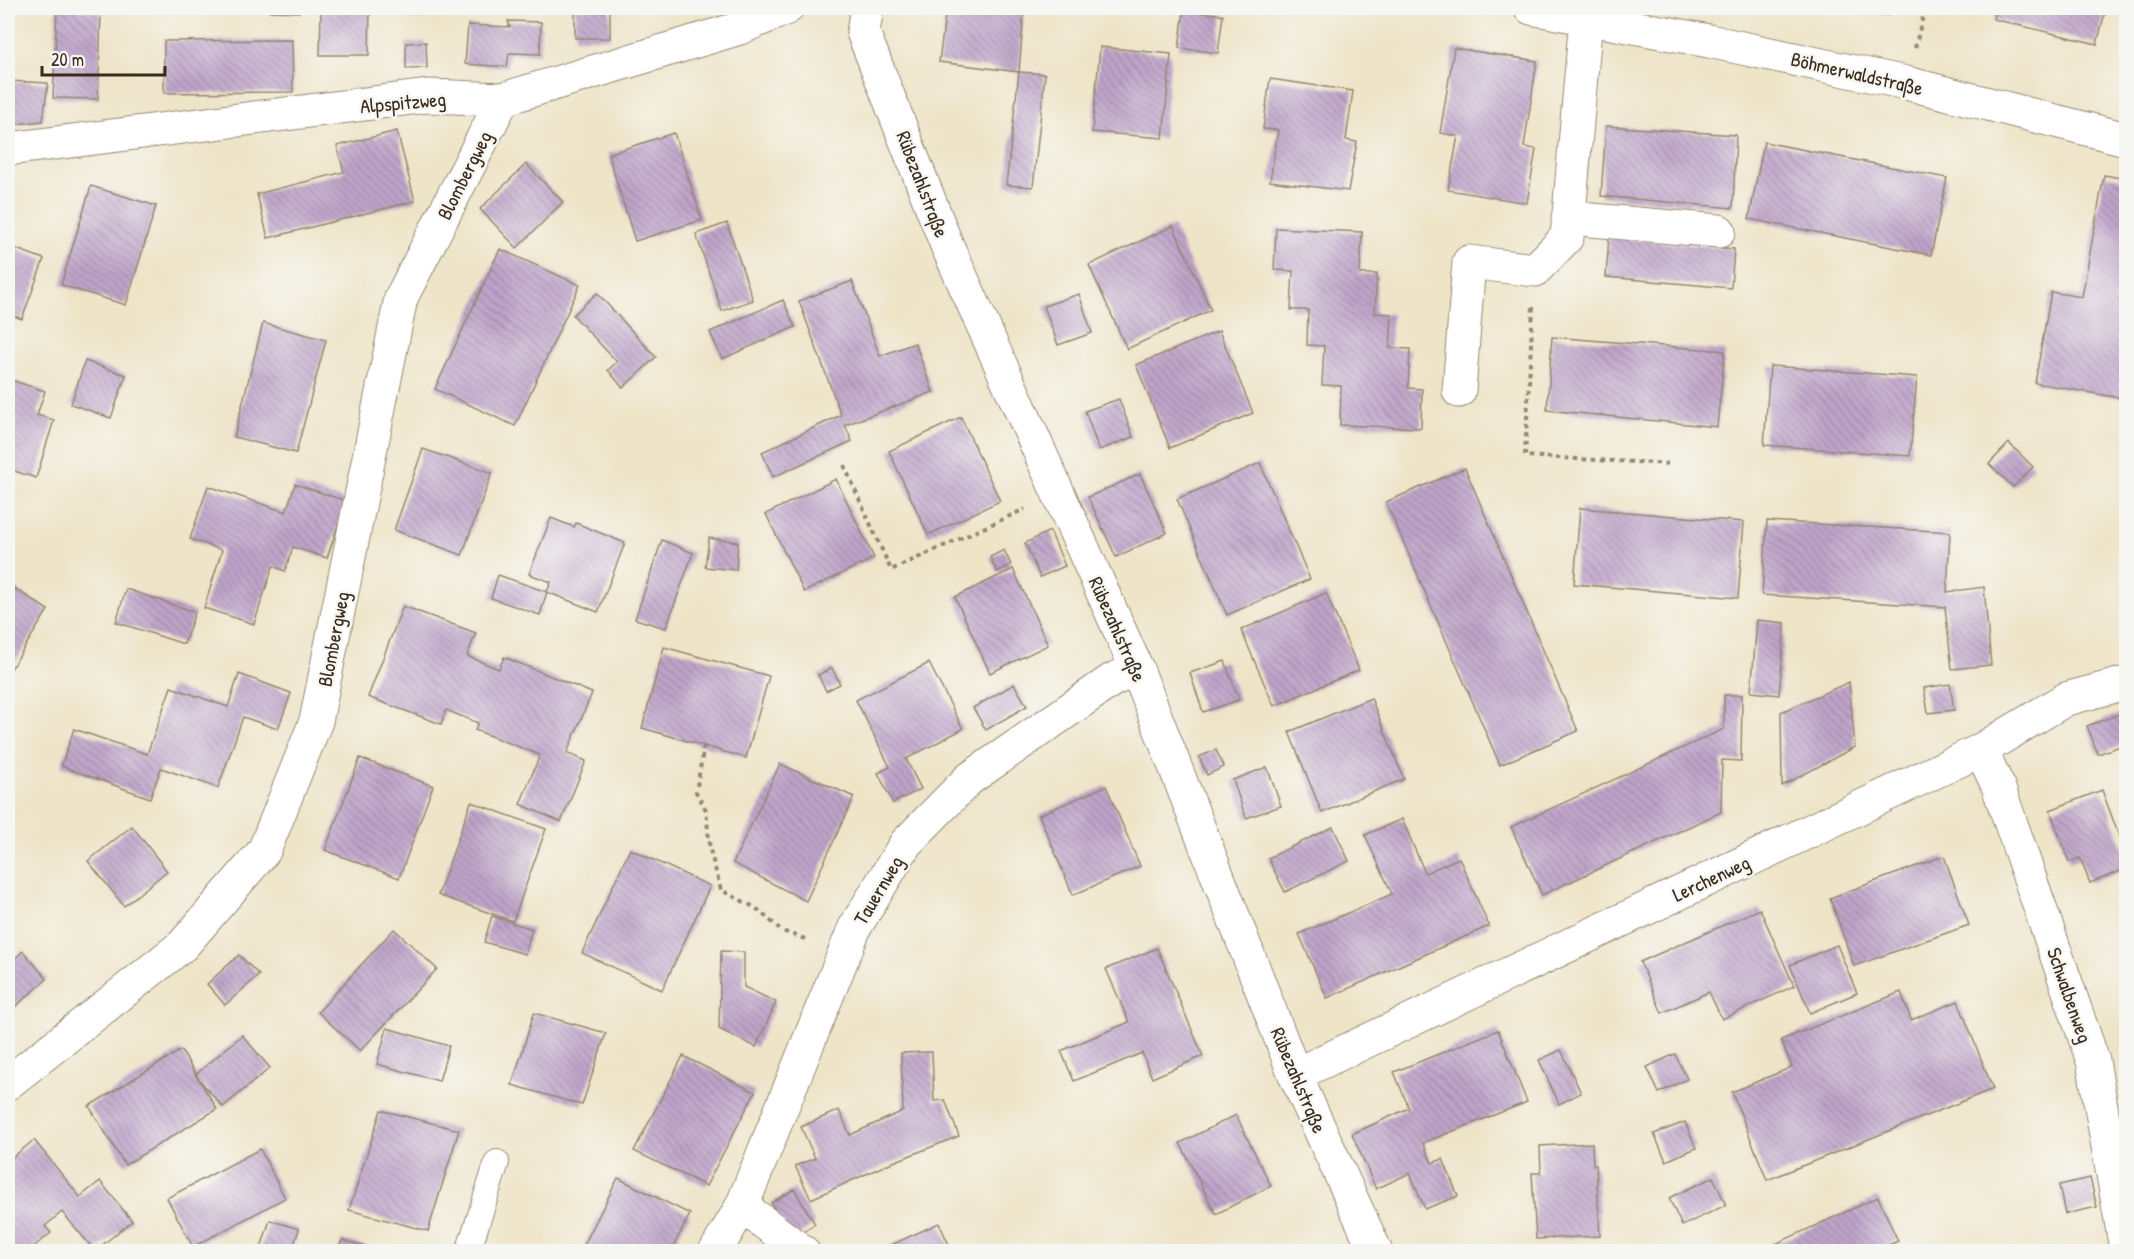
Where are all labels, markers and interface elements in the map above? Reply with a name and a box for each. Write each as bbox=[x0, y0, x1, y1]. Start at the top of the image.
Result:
scale bar bbox=[42, 39, 165, 77]
street label: Böhmerwaldstraße bbox=[1788, 45, 1926, 101]
text: 20 m bbox=[51, 47, 84, 72]
street label: Alpspitzweg bbox=[359, 85, 447, 119]
street label: Blombergweg bbox=[430, 126, 498, 224]
street label: Rübezahlstraße bbox=[890, 127, 956, 241]
street label: Rübezahlstraße bbox=[1083, 572, 1153, 686]
street label: Blombergweg bbox=[311, 589, 355, 689]
street label: Lerchenweg bbox=[1668, 848, 1754, 908]
street label: Tauernweg bbox=[847, 850, 909, 930]
street label: Schwalbenweg bbox=[2041, 944, 2099, 1046]
street label: Rübezahlstraße bbox=[1265, 1023, 1333, 1137]

